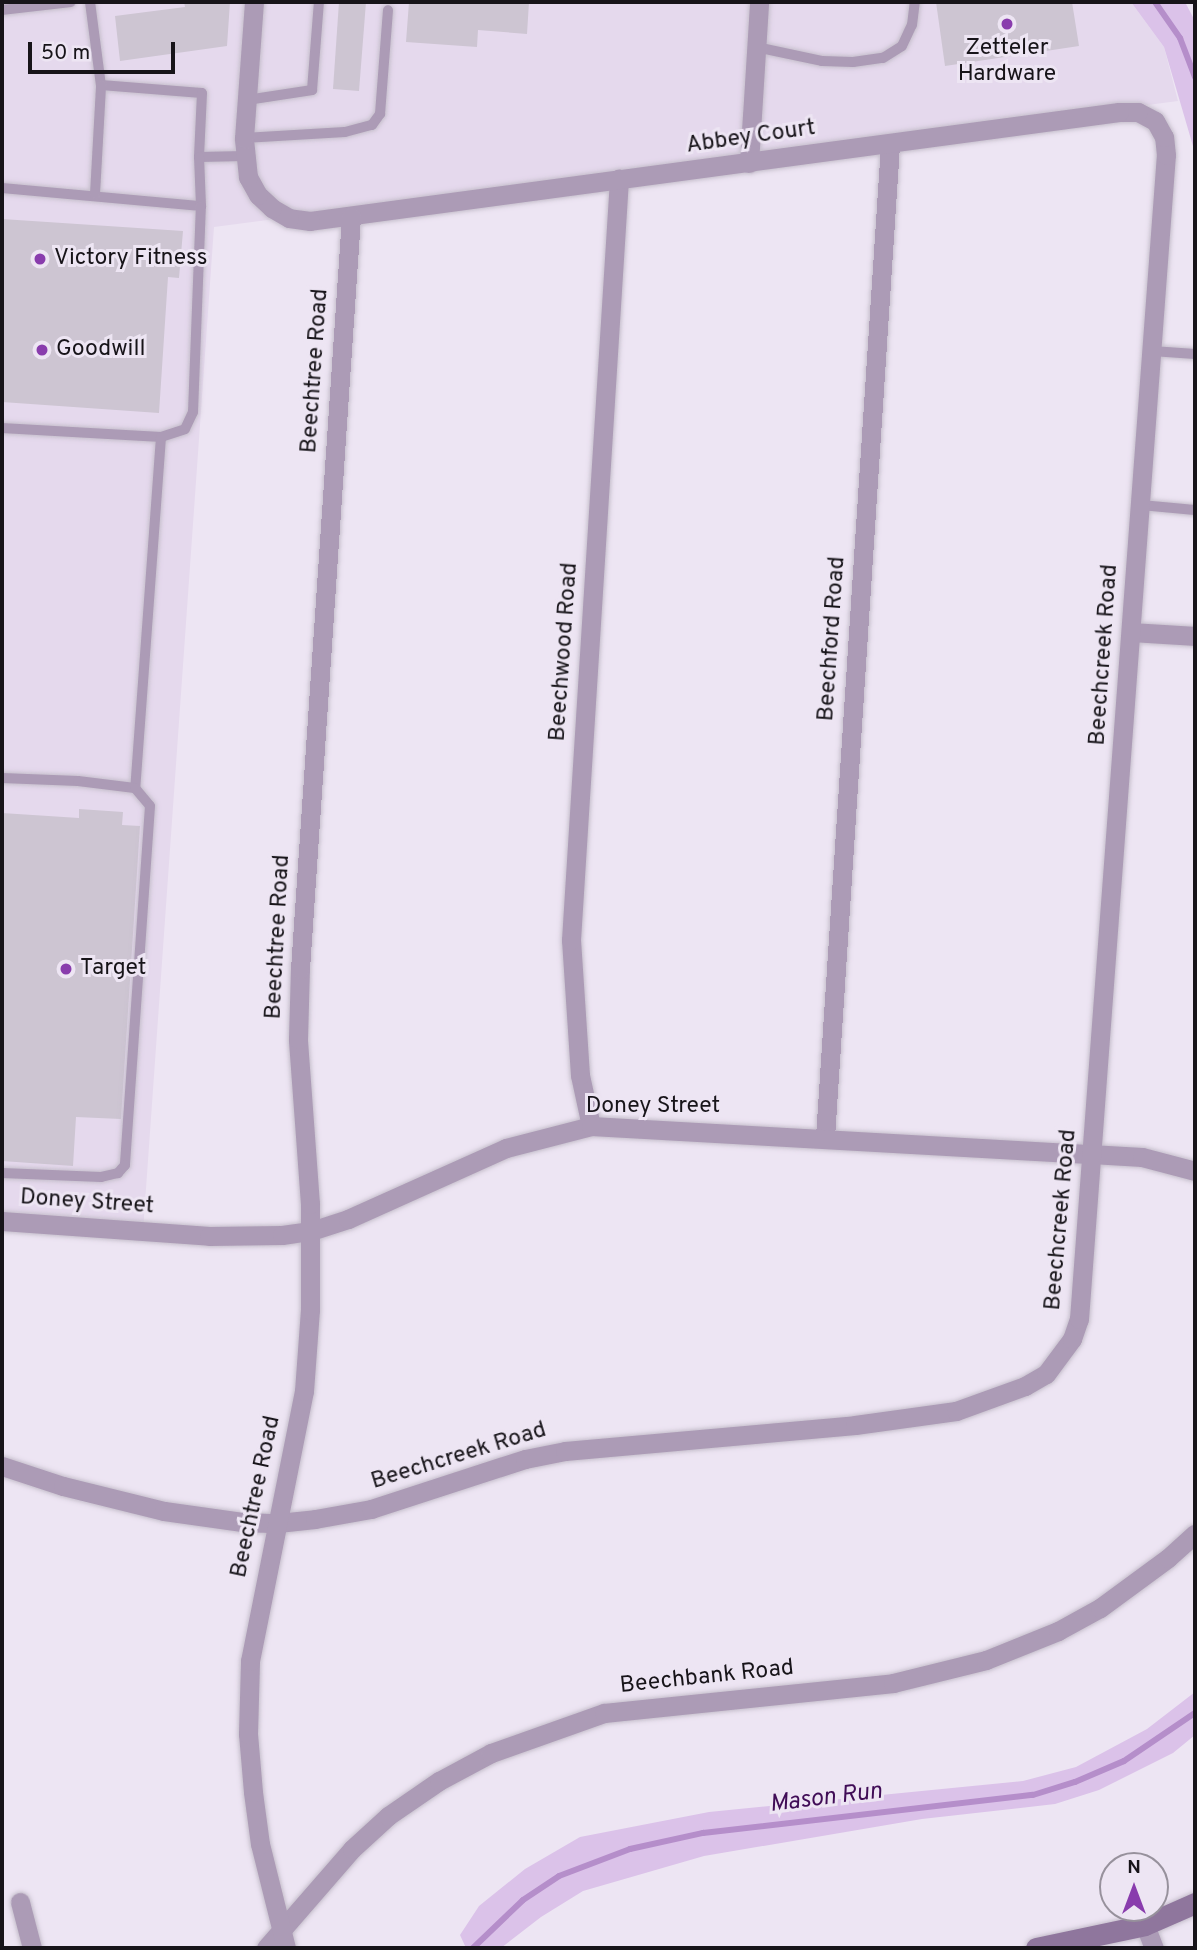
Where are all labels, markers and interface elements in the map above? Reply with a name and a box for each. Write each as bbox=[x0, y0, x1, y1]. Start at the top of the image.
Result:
marker: Zetteler Hardware bbox=[999, 16, 1015, 32]
scale bar bbox=[32, 28, 178, 72]
place label: Zetteler Hardware bbox=[958, 35, 1056, 89]
text: 50 m bbox=[41, 40, 90, 67]
street label: Abbey Court bbox=[685, 115, 817, 161]
place label: Victory Fitness bbox=[54, 245, 208, 273]
marker: Victory Fitness bbox=[32, 251, 48, 267]
street label: Beechtree Road bbox=[296, 288, 336, 454]
place label: Goodwill bbox=[56, 336, 145, 364]
marker: Goodwill bbox=[34, 342, 50, 358]
street label: Beechford Road bbox=[813, 556, 853, 722]
street label: Beechwood Road bbox=[545, 562, 585, 742]
street label: Beechcreek Road bbox=[1085, 563, 1125, 747]
street label: Beechtree Road bbox=[261, 854, 297, 1020]
place label: Target bbox=[80, 955, 146, 983]
marker: Target bbox=[58, 961, 74, 977]
street label: Doney Street bbox=[586, 1093, 720, 1121]
street label: Beechcreek Road bbox=[1040, 1128, 1084, 1312]
street label: Doney Street bbox=[19, 1185, 155, 1221]
street label: Beechtree Road bbox=[226, 1413, 288, 1581]
street label: Beechcreek Road bbox=[368, 1417, 550, 1497]
street label: Beechbank Road bbox=[619, 1655, 795, 1701]
water label: Mason Run bbox=[768, 1778, 884, 1820]
north arrow bbox=[1099, 1852, 1169, 1922]
text: N bbox=[1127, 1856, 1141, 1880]

